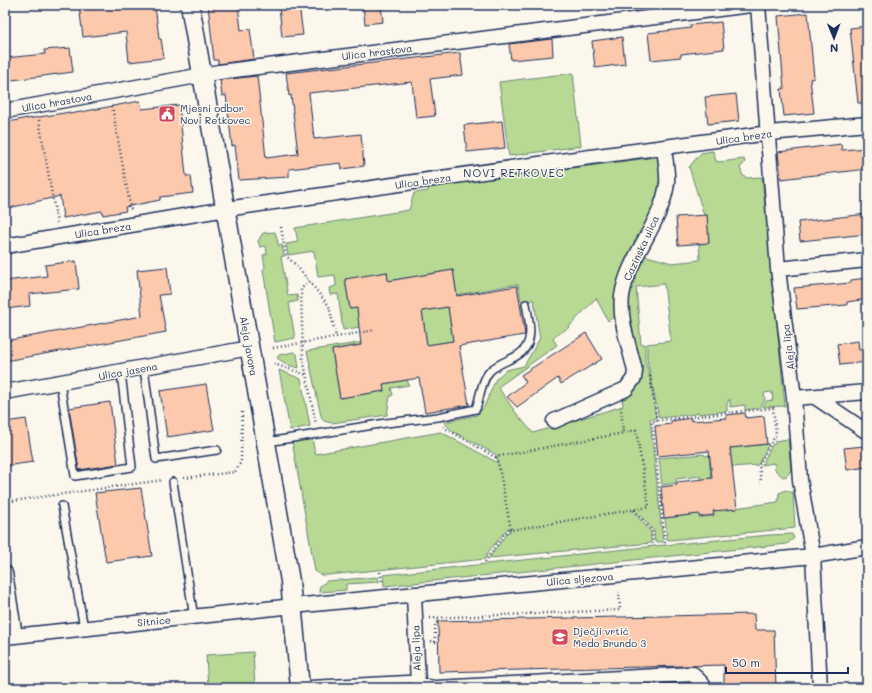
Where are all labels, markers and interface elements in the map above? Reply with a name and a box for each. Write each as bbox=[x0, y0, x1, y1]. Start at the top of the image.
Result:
north arrow bbox=[814, 18, 854, 58]
street label: Ulica hrastova bbox=[341, 41, 413, 63]
text: N bbox=[830, 41, 838, 56]
street label: Ulica hrastova bbox=[21, 89, 93, 115]
place label: Mjesni odbor Novi Retkovec bbox=[180, 101, 251, 127]
public building icon: Mjesni odbor Novi Retkovec bbox=[157, 104, 177, 124]
street label: Ulica breza bbox=[715, 126, 773, 148]
district label: NOVI RETKOVEC bbox=[463, 165, 565, 180]
street label: Ulica breza bbox=[394, 170, 452, 192]
street label: Cazinska ulica bbox=[620, 213, 662, 283]
street label: Ulica breza bbox=[74, 219, 132, 241]
street label: Aleja javora bbox=[237, 315, 261, 377]
street label: Aleja lipa bbox=[778, 323, 798, 371]
street label: Ulica jasena bbox=[97, 359, 159, 383]
street label: Ulica sljezova bbox=[546, 569, 614, 589]
street label: Sitnice bbox=[137, 613, 171, 629]
place label: Dječji vrtić Medo Brundo 3 bbox=[573, 624, 646, 650]
street label: Aleja lipa bbox=[408, 625, 424, 671]
school or university icon: Dječji vrtić Medo Brundo 3 bbox=[550, 627, 570, 647]
scale bar bbox=[726, 649, 848, 675]
text: 50 m bbox=[732, 654, 760, 670]

